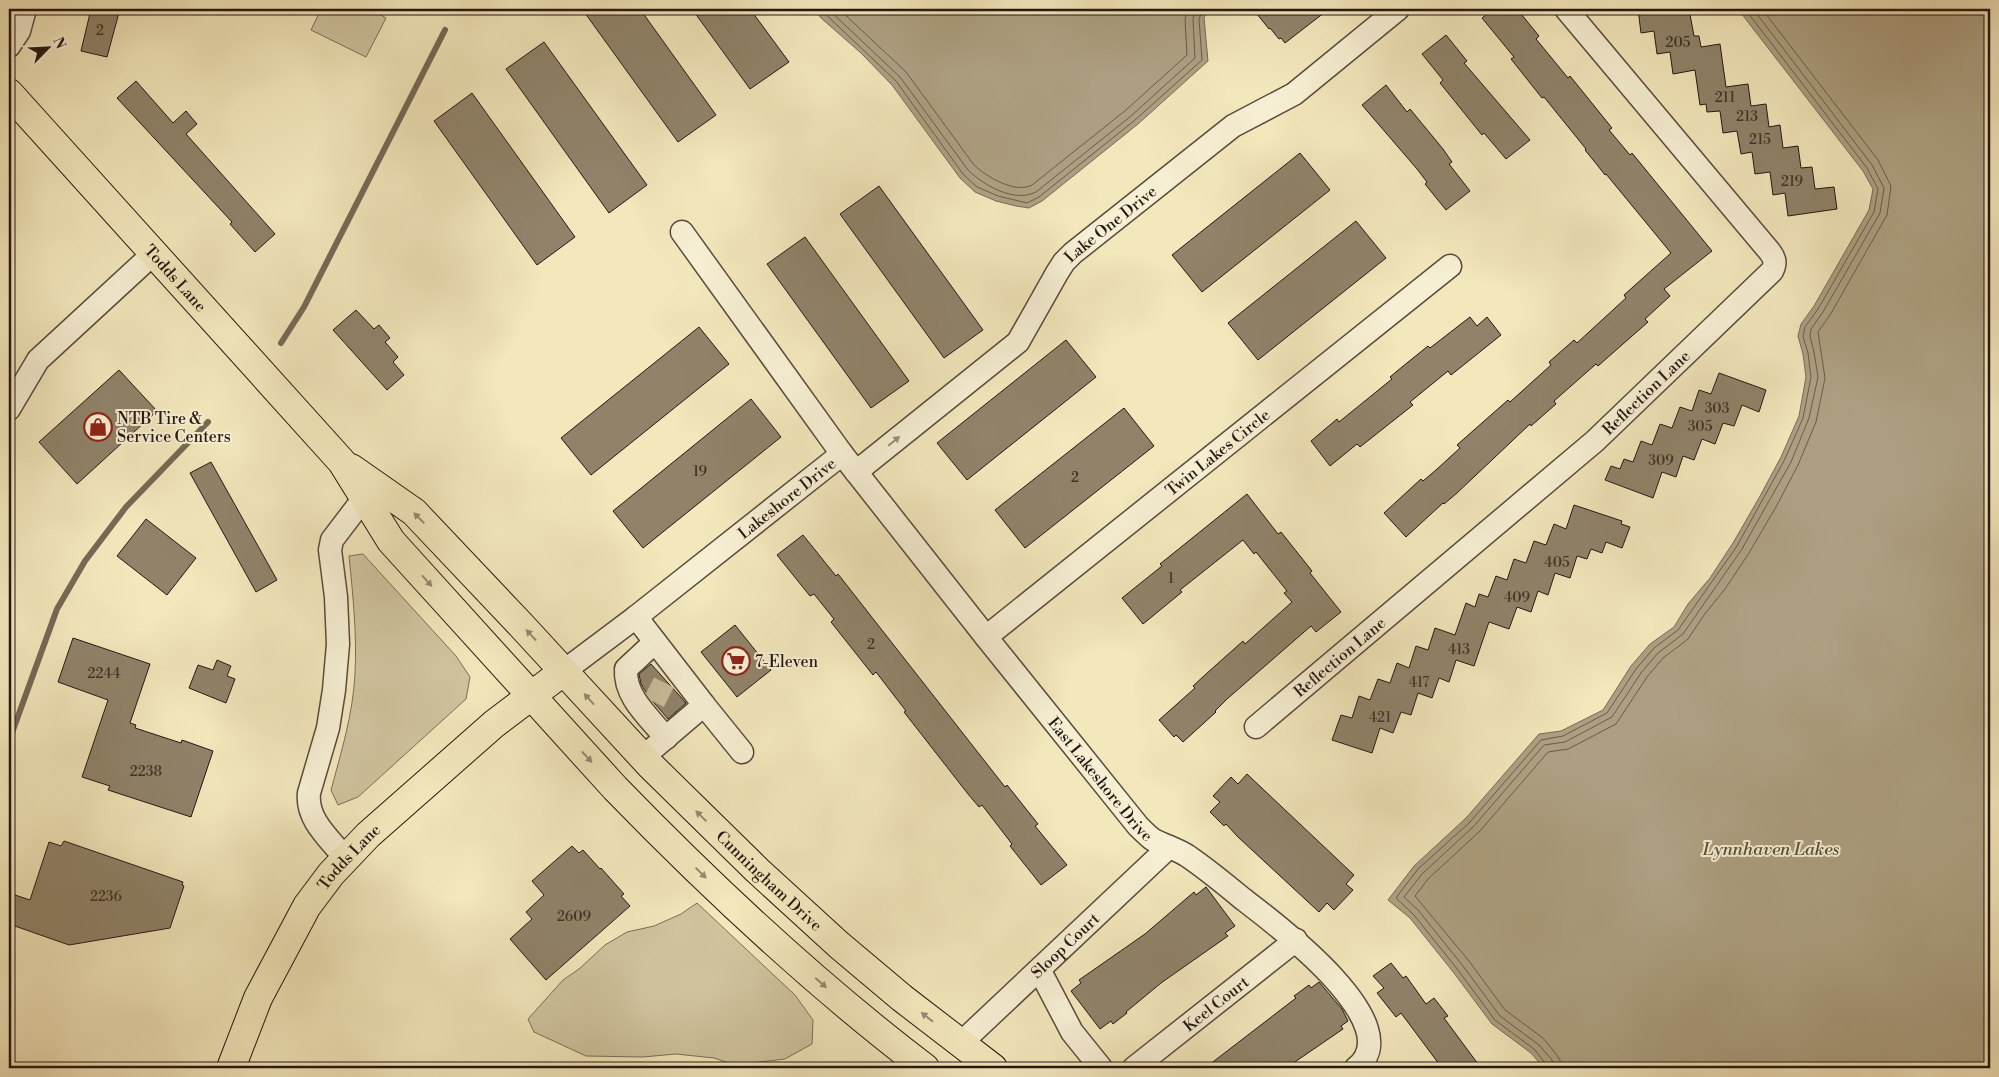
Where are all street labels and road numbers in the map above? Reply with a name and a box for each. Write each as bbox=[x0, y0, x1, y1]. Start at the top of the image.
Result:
street label: Lake One Drive bbox=[1060, 182, 1161, 267]
street label: Todds Lane bbox=[140, 241, 211, 316]
street label: Reflection Lane bbox=[1598, 346, 1695, 440]
street label: Twin Lakes Circle bbox=[1162, 405, 1274, 501]
street label: Lakeshore Drive bbox=[734, 454, 840, 544]
street label: Reflection Lane bbox=[1290, 613, 1390, 702]
street label: East Lakeshore Drive bbox=[1043, 713, 1157, 846]
street label: Todds Lane bbox=[314, 820, 385, 894]
street label: Cunningham Drive bbox=[712, 827, 826, 936]
street label: Sloop Court bbox=[1027, 909, 1104, 983]
street label: Keel Court bbox=[1179, 972, 1253, 1036]

